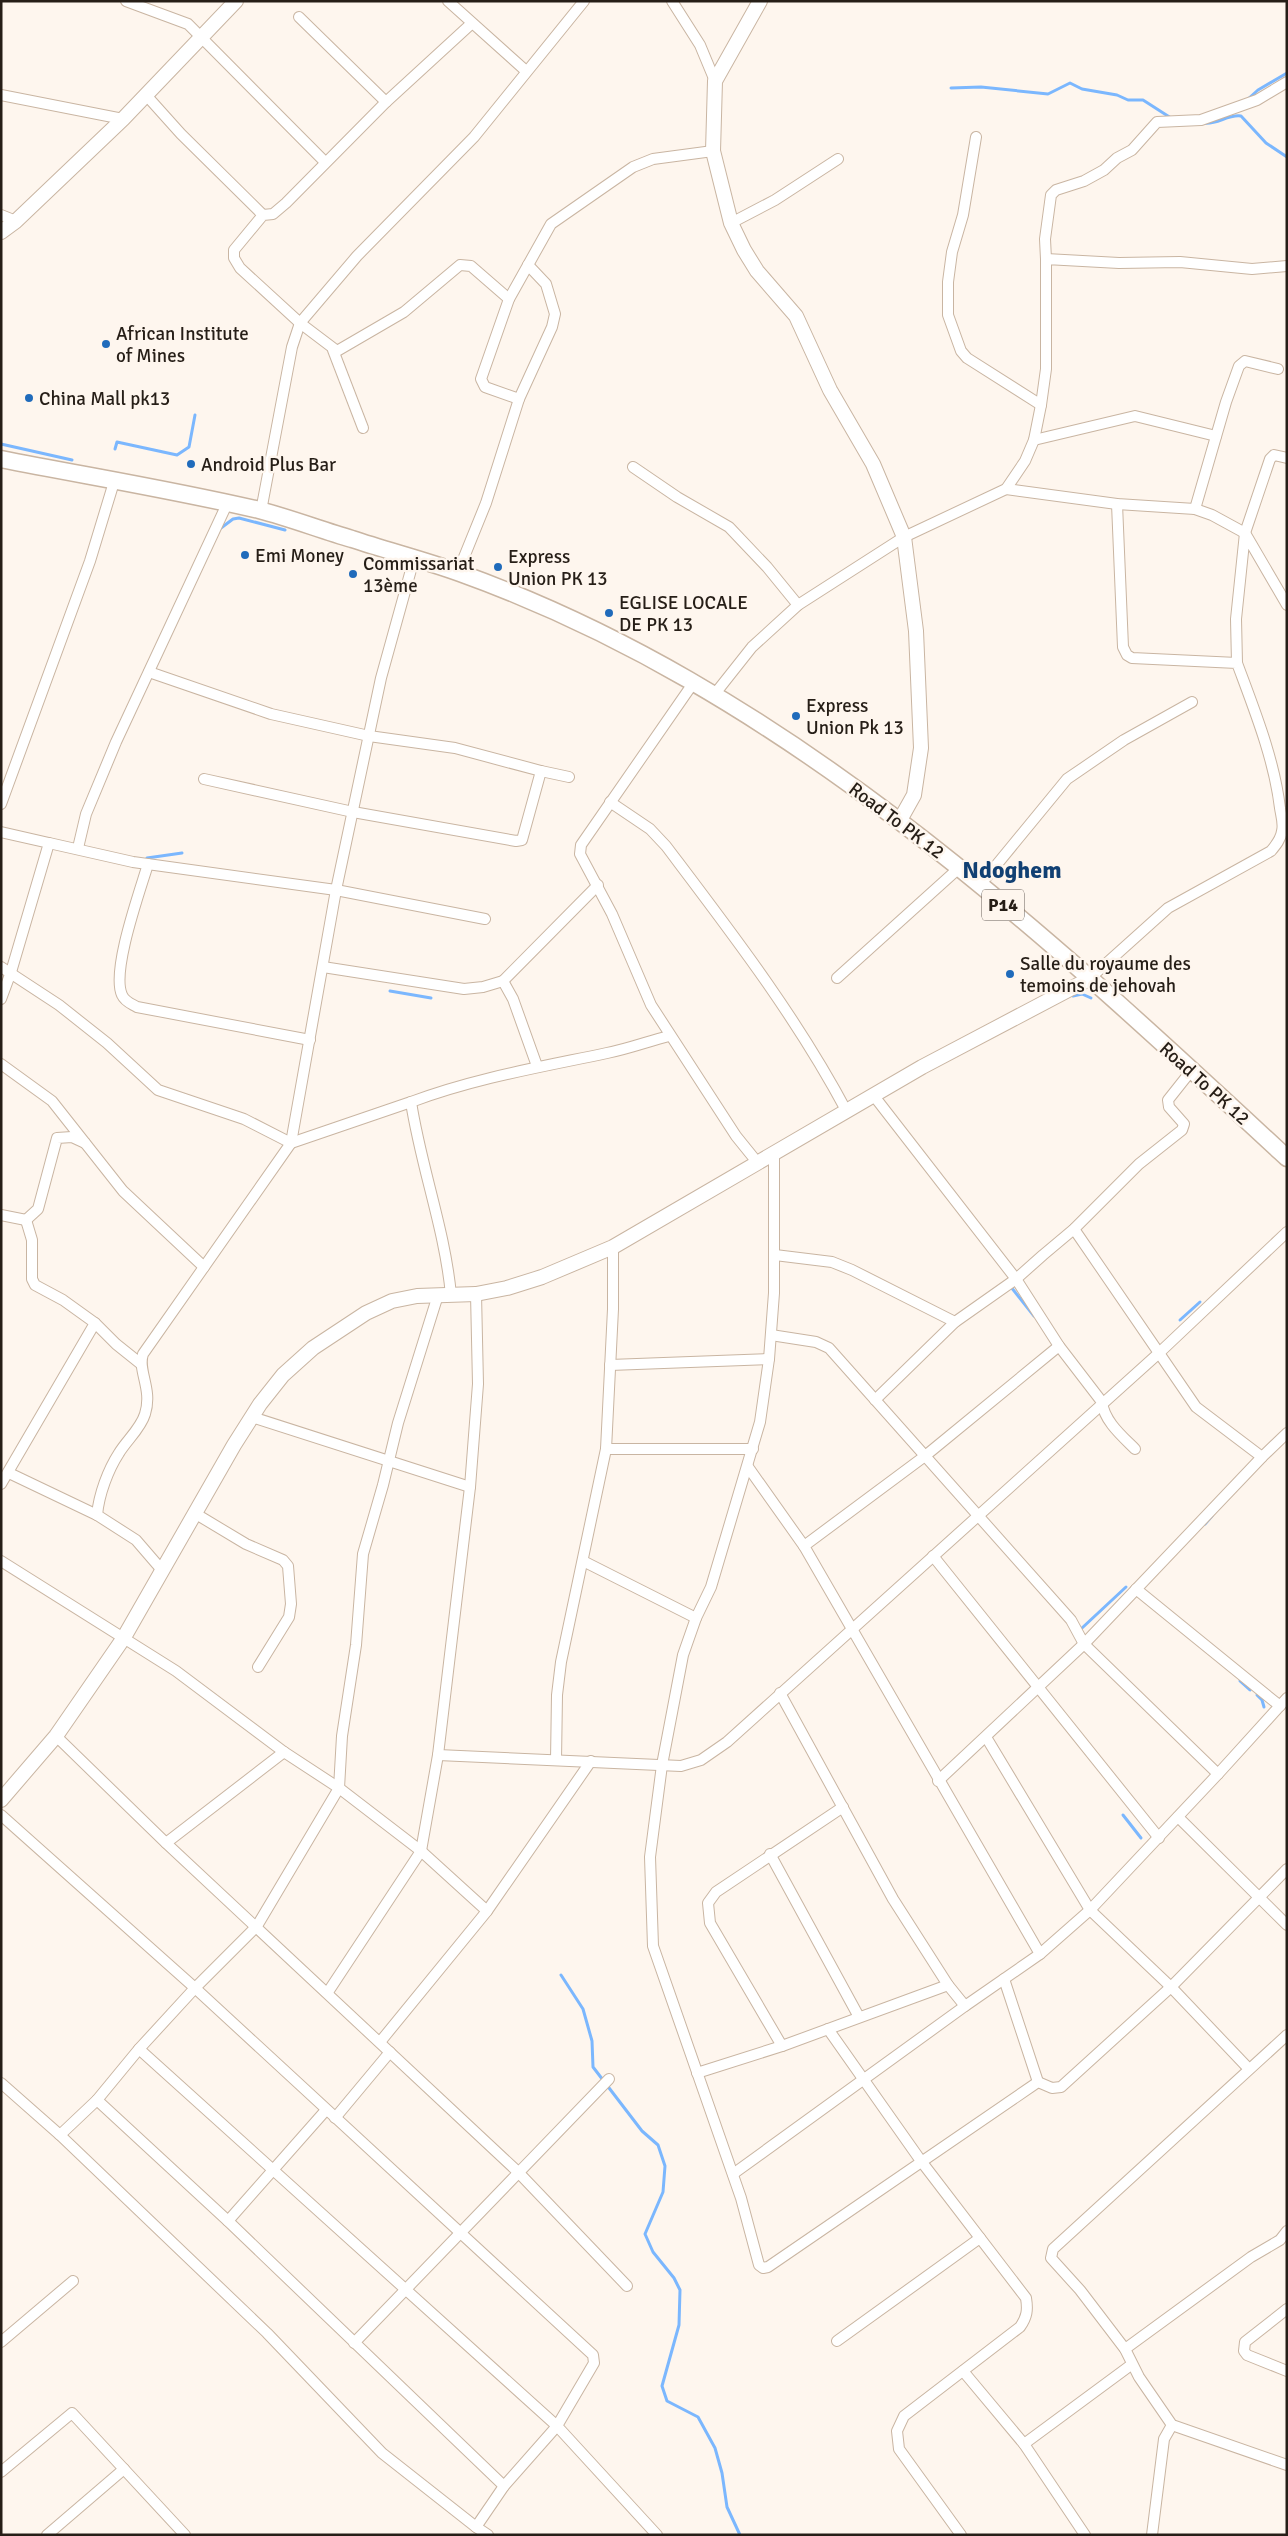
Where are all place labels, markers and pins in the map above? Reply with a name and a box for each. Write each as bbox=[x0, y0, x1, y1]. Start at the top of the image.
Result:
place label: African Institute of Mines bbox=[116, 322, 249, 368]
marker: African Institute of Mines bbox=[100, 338, 112, 350]
place label: China Mall pk13 bbox=[39, 387, 170, 411]
marker: China Mall pk13 bbox=[23, 392, 35, 404]
place label: Android Plus Bar bbox=[201, 453, 336, 477]
marker: Android Plus Bar bbox=[185, 458, 197, 470]
place label: Emi Money bbox=[255, 544, 344, 568]
place label: Express Union PK 13 bbox=[508, 545, 607, 591]
marker: Emi Money bbox=[239, 549, 251, 561]
place label: Commissariat 13ème bbox=[363, 552, 475, 598]
marker: Express Union PK 13 bbox=[492, 561, 504, 573]
marker: Commissariat 13ème bbox=[347, 568, 359, 580]
place label: EGLISE LOCALE DE PK 13 bbox=[619, 591, 748, 637]
marker: EGLISE LOCALE DE PK 13 bbox=[603, 607, 615, 619]
place label: Express Union Pk 13 bbox=[806, 694, 904, 740]
marker: Express Union Pk 13 bbox=[790, 710, 802, 722]
place label: Salle du royaume des temoins de jehovah bbox=[1020, 952, 1191, 998]
marker: Salle du royaume des temoins de jehovah bbox=[1004, 968, 1016, 980]

